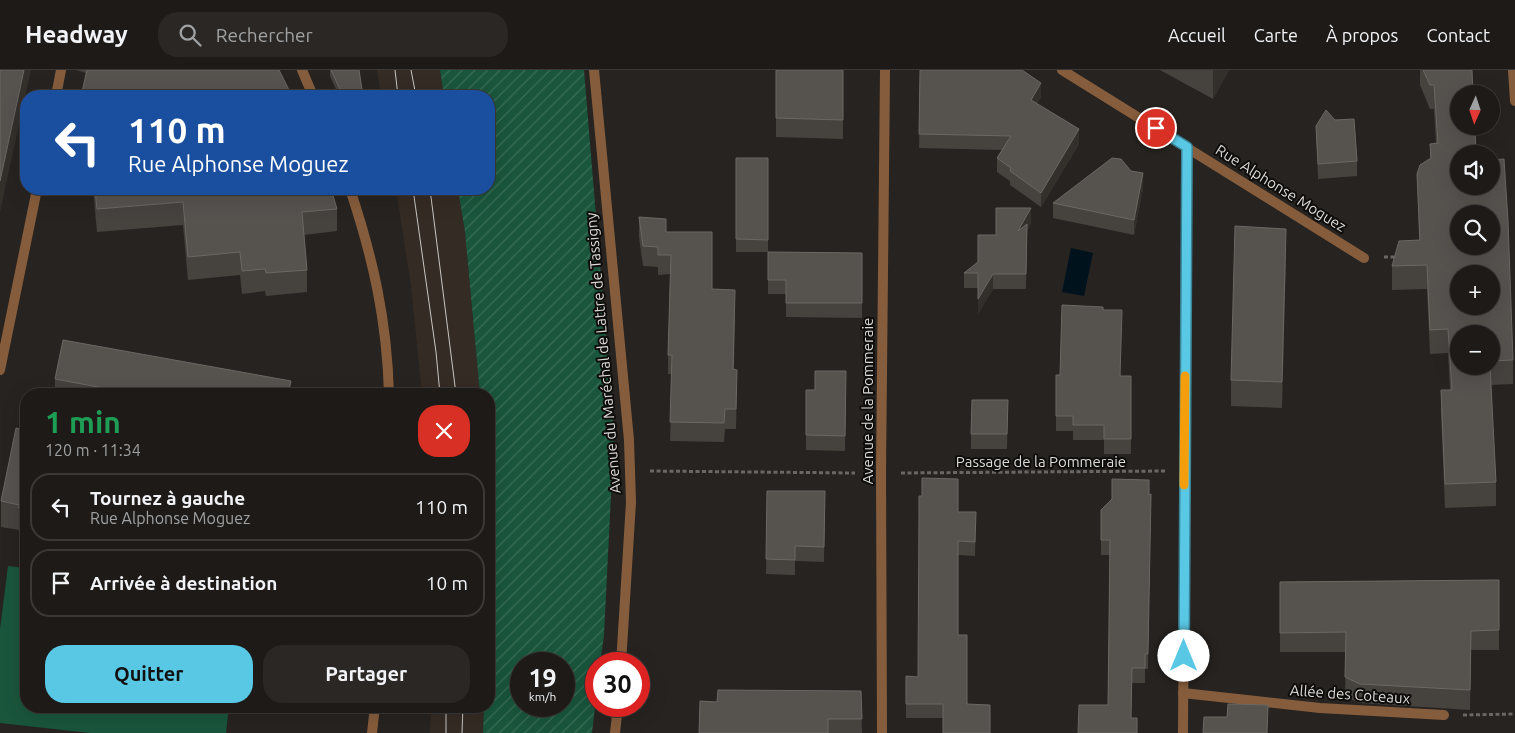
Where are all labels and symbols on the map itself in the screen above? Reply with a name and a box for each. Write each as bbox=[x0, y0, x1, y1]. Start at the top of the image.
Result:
north arrow bbox=[1450, 85, 1500, 135]
pin bbox=[1135, 107, 1177, 149]
street label: Rue Alphonse Moguez bbox=[1213, 141, 1349, 235]
street label: Avenue du Maréchal de Lattre de Tassigny bbox=[582, 212, 624, 494]
street label: Avenue de la Pommeraie bbox=[859, 318, 876, 484]
street label: Passage de la Pommeraie bbox=[956, 453, 1126, 470]
position arrow bbox=[1157, 629, 1209, 681]
speed limit sign: 30 bbox=[585, 652, 650, 717]
street label: Allée des Coteaux bbox=[1289, 681, 1411, 707]

